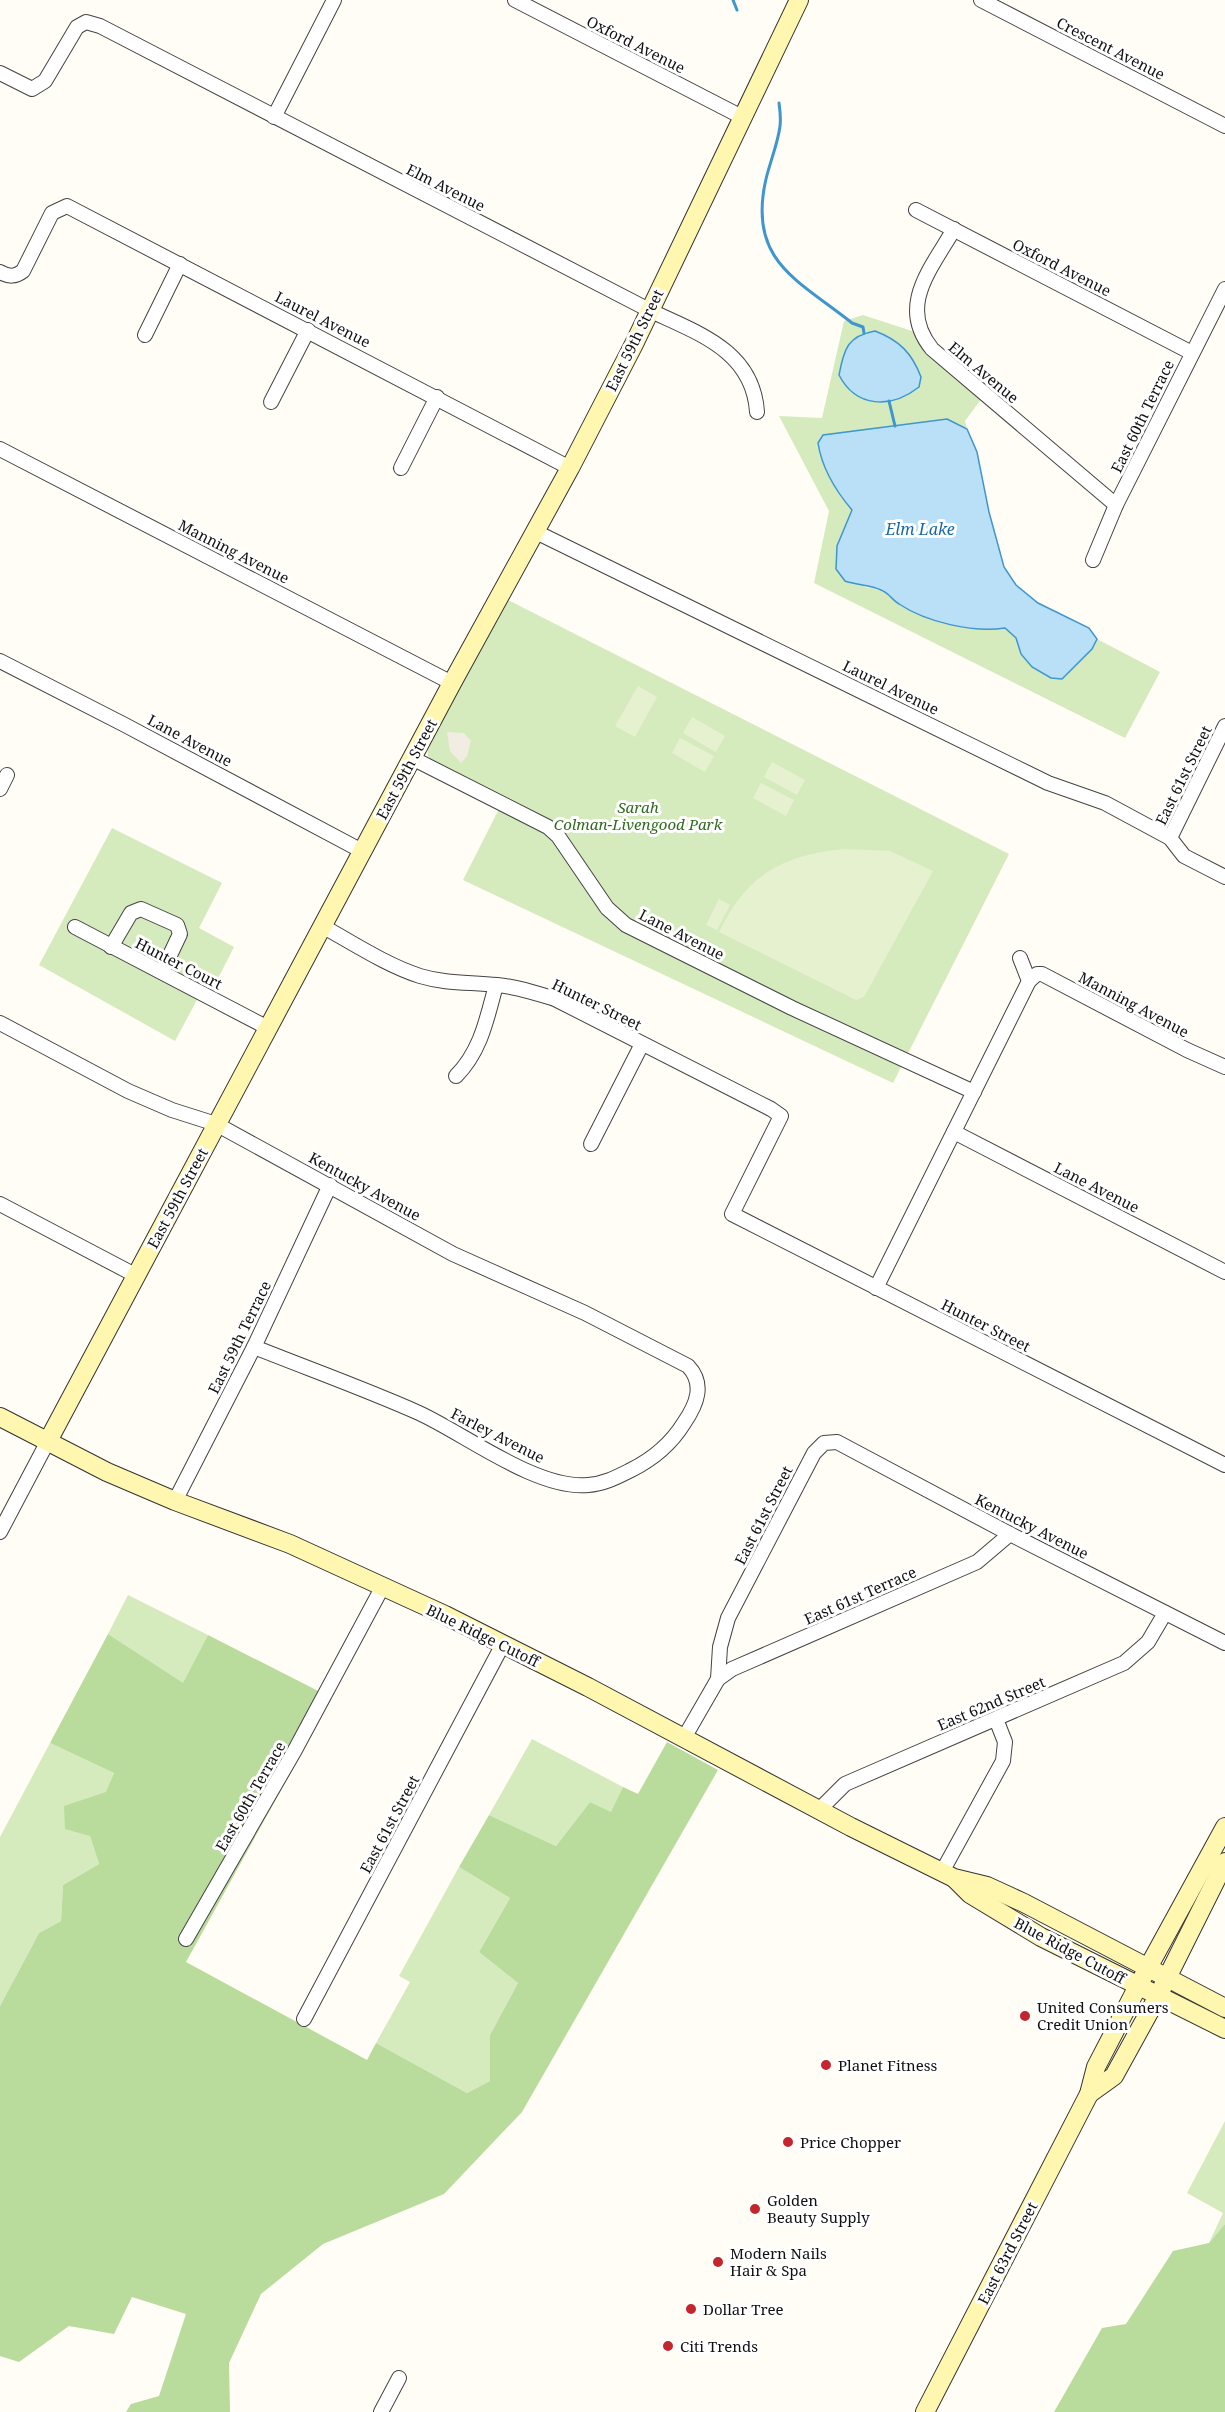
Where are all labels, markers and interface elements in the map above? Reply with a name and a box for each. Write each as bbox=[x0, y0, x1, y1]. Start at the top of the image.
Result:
street label: Oxford Avenue bbox=[583, 11, 689, 77]
street label: Crescent Avenue bbox=[1053, 12, 1169, 84]
street label: Elm Avenue bbox=[403, 159, 489, 215]
street label: Oxford Avenue bbox=[1009, 234, 1115, 300]
street label: Laurel Avenue bbox=[272, 286, 374, 352]
street label: East 59th Street bbox=[601, 286, 667, 394]
street label: Elm Avenue bbox=[945, 337, 1023, 407]
street label: East 60th Terrace bbox=[1106, 356, 1178, 476]
street label: Manning Avenue bbox=[175, 514, 293, 588]
water label: Elm Lake bbox=[884, 518, 955, 540]
street label: Laurel Avenue bbox=[840, 655, 942, 719]
street label: Lane Avenue bbox=[144, 709, 236, 771]
street label: East 59th Street bbox=[371, 715, 441, 823]
street label: East 61st Street bbox=[1150, 722, 1216, 828]
park label: Sarah Colman-Livengood Park bbox=[554, 797, 723, 834]
street label: Lane Avenue bbox=[636, 904, 728, 964]
street label: Hunter Court bbox=[132, 933, 226, 993]
street label: Manning Avenue bbox=[1075, 967, 1193, 1041]
street label: Hunter Street bbox=[549, 974, 645, 1034]
street label: East 59th Street bbox=[142, 1144, 212, 1252]
street label: Kentucky Avenue bbox=[306, 1147, 424, 1225]
street label: Lane Avenue bbox=[1051, 1157, 1143, 1217]
street label: East 59th Terrace bbox=[203, 1277, 275, 1397]
street label: Hunter Street bbox=[938, 1294, 1034, 1356]
street label: Farley Avenue bbox=[448, 1403, 548, 1467]
street label: East 61st Street bbox=[730, 1462, 796, 1568]
street label: Kentucky Avenue bbox=[972, 1489, 1092, 1563]
street label: East 61st Terrace bbox=[801, 1561, 919, 1629]
street label: Blue Ridge Cutoff bbox=[423, 1599, 544, 1672]
street label: East 62nd Street bbox=[934, 1671, 1048, 1735]
street label: East 60th Terrace bbox=[210, 1738, 290, 1854]
street label: East 61st Street bbox=[355, 1771, 423, 1877]
street label: Blue Ridge Cutoff bbox=[1011, 1912, 1130, 1988]
place label: United Consumers Credit Union bbox=[1037, 1997, 1169, 2034]
marker: United Consumers Credit Union bbox=[1018, 2009, 1032, 2023]
place label: Planet Fitness bbox=[838, 2055, 937, 2075]
marker: Planet Fitness bbox=[819, 2058, 833, 2072]
place label: Price Chopper bbox=[800, 2132, 901, 2152]
marker: Price Chopper bbox=[781, 2135, 795, 2149]
place label: Golden Beauty Supply bbox=[767, 2190, 870, 2227]
street label: East 63rd Street bbox=[973, 2198, 1041, 2308]
marker: Golden Beauty Supply bbox=[748, 2202, 762, 2216]
place label: Modern Nails Hair & Spa bbox=[730, 2243, 827, 2280]
marker: Modern Nails Hair & Spa bbox=[711, 2255, 725, 2269]
place label: Dollar Tree bbox=[703, 2299, 784, 2319]
marker: Dollar Tree bbox=[684, 2302, 698, 2316]
place label: Citi Trends bbox=[680, 2336, 758, 2356]
marker: Citi Trends bbox=[661, 2339, 675, 2353]

